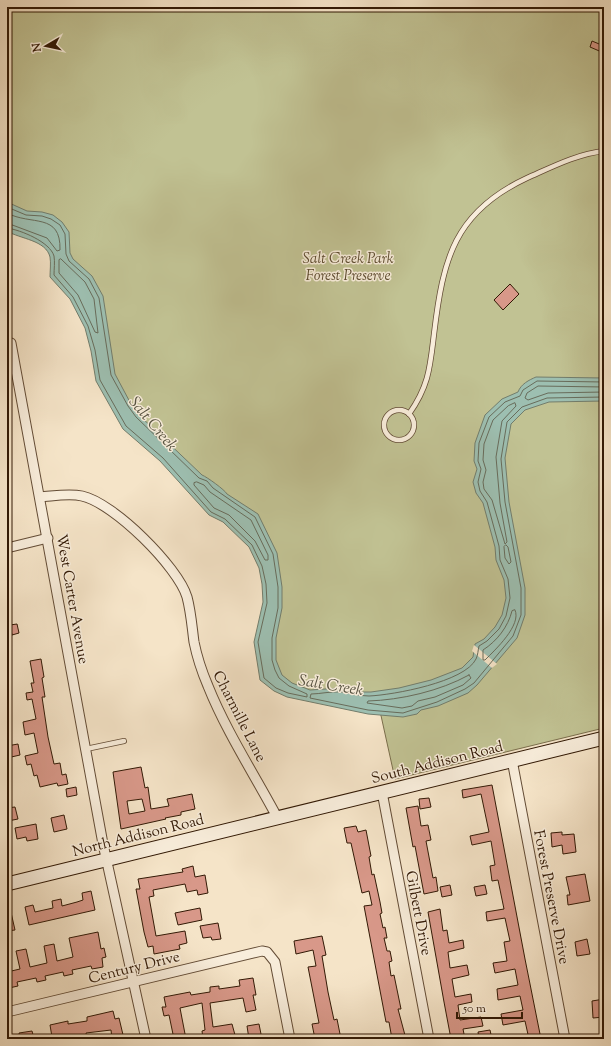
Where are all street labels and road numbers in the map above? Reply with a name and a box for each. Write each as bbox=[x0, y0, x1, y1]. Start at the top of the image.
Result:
street label: West Carter Avenue bbox=[50, 533, 93, 666]
street label: Charmille Lane bbox=[207, 667, 271, 766]
street label: South Addison Road bbox=[369, 737, 506, 790]
street label: North Addison Road bbox=[70, 810, 207, 863]
street label: Forest Preserve Drive bbox=[527, 828, 574, 966]
street label: Gilbert Drive bbox=[399, 869, 436, 958]
street label: Century Drive bbox=[86, 947, 182, 990]

